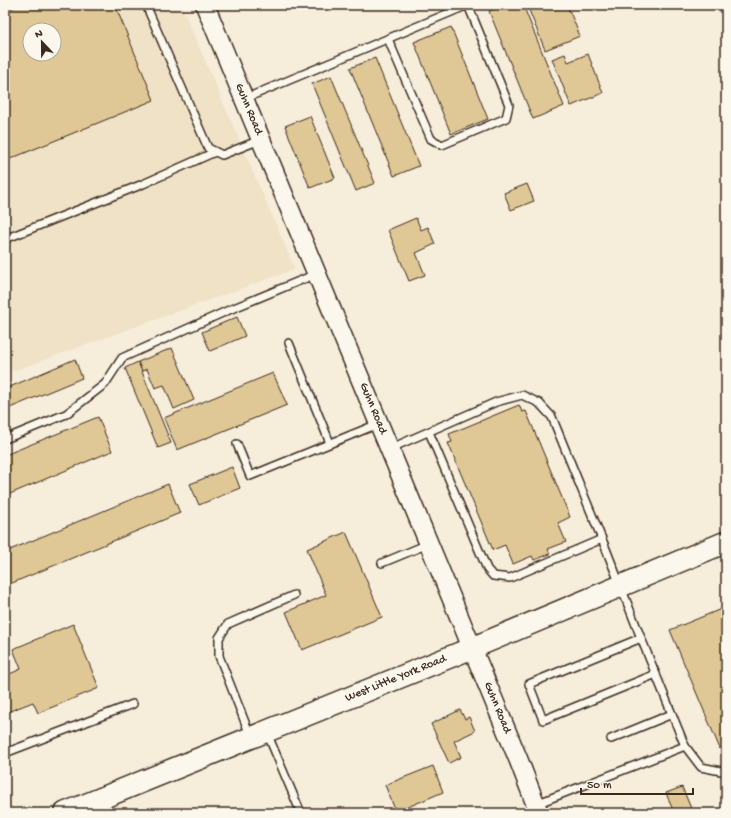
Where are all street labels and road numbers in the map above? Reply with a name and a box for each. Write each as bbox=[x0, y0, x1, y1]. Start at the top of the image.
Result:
street label: Guhn Road bbox=[231, 82, 266, 138]
street label: Guhn Road bbox=[356, 381, 390, 437]
street label: West Little York Road bbox=[343, 652, 449, 706]
street label: Guhn Road bbox=[480, 680, 514, 737]

